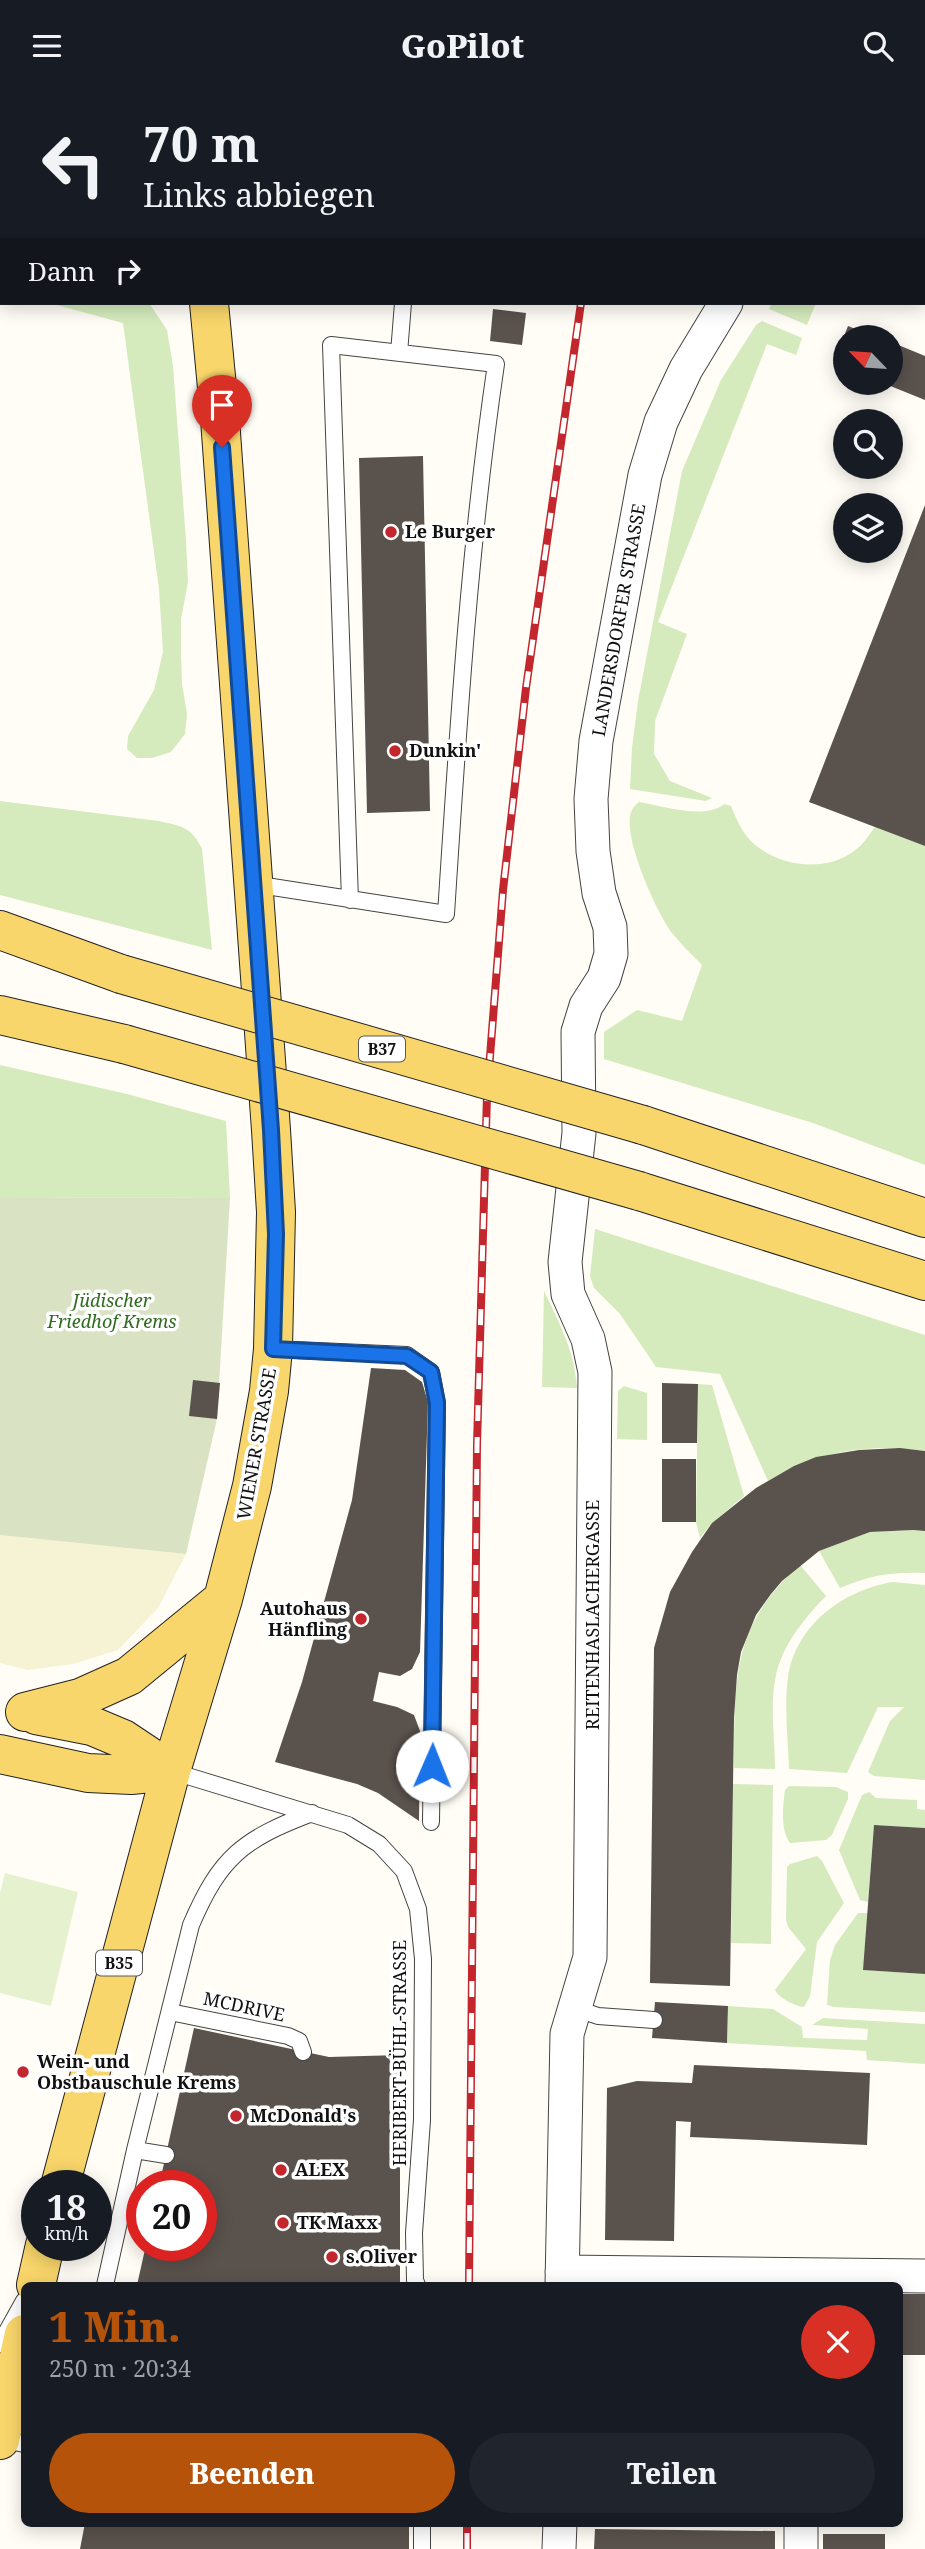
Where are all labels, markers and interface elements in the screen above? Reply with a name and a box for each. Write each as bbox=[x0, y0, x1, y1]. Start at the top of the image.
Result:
text: GoPilot bbox=[401, 24, 524, 67]
icon: menu bbox=[28, 27, 66, 65]
icon: search bbox=[859, 27, 897, 65]
text: 70 m bbox=[143, 110, 259, 176]
icon: left bbox=[28, 119, 119, 210]
text: Links abbiegen bbox=[143, 173, 375, 216]
icon: right bbox=[109, 252, 147, 290]
text: Dann bbox=[28, 253, 95, 289]
north arrow bbox=[833, 325, 903, 395]
map controls bbox=[833, 325, 903, 563]
pin bbox=[192, 375, 252, 447]
icon: arrive bbox=[203, 386, 241, 424]
button: search bbox=[833, 409, 903, 479]
button: layers bbox=[833, 493, 903, 563]
street label: LANDERSDORFER STRASSE bbox=[586, 502, 650, 738]
place label: Le Burger bbox=[405, 519, 496, 543]
marker: Le Burger bbox=[383, 524, 399, 540]
place label: Dunkin' bbox=[409, 738, 481, 762]
marker: Dunkin' bbox=[387, 743, 403, 759]
road number: B37 bbox=[359, 1037, 405, 1061]
park label: Jüdischer Friedhof Krems bbox=[46, 1288, 177, 1333]
street label: WIENER STRASSE bbox=[231, 1366, 281, 1522]
street label: REITENHASLACHERGASSE bbox=[580, 1500, 604, 1730]
place label: Autohaus Hänfling bbox=[260, 1596, 348, 1641]
marker: Autohaus Hänfling bbox=[353, 1611, 369, 1627]
position arrow bbox=[395, 1729, 469, 1803]
street label: HERIBERT-BÜHL-STRASSE bbox=[387, 1940, 411, 2166]
road number: B35 bbox=[96, 1951, 142, 1975]
street label: MCDRIVE bbox=[201, 1986, 287, 2026]
place label: Wein- und Obstbauschule Krems bbox=[37, 2049, 236, 2094]
marker: Wein- und Obstbauschule Krems bbox=[15, 2064, 31, 2080]
place label: McDonald's bbox=[250, 2103, 357, 2127]
marker: McDonald's bbox=[228, 2108, 244, 2124]
place label: ALEX bbox=[295, 2157, 345, 2181]
marker: ALEX bbox=[273, 2162, 289, 2178]
speed limit sign: 20 bbox=[126, 2170, 217, 2261]
text: 18 bbox=[47, 2183, 86, 2230]
place label: TK Maxx bbox=[297, 2210, 378, 2234]
marker: TK Maxx bbox=[275, 2215, 291, 2231]
text: km/h bbox=[44, 2221, 89, 2245]
place label: s.Oliver bbox=[346, 2244, 418, 2268]
marker: s.Oliver bbox=[324, 2249, 340, 2265]
text: 1 Min. bbox=[49, 2297, 181, 2354]
button: close bbox=[801, 2305, 875, 2379]
text: 250 m · 20:34 bbox=[49, 2352, 191, 2384]
button: Beenden bbox=[49, 2433, 455, 2513]
button: Teilen bbox=[469, 2433, 875, 2513]

